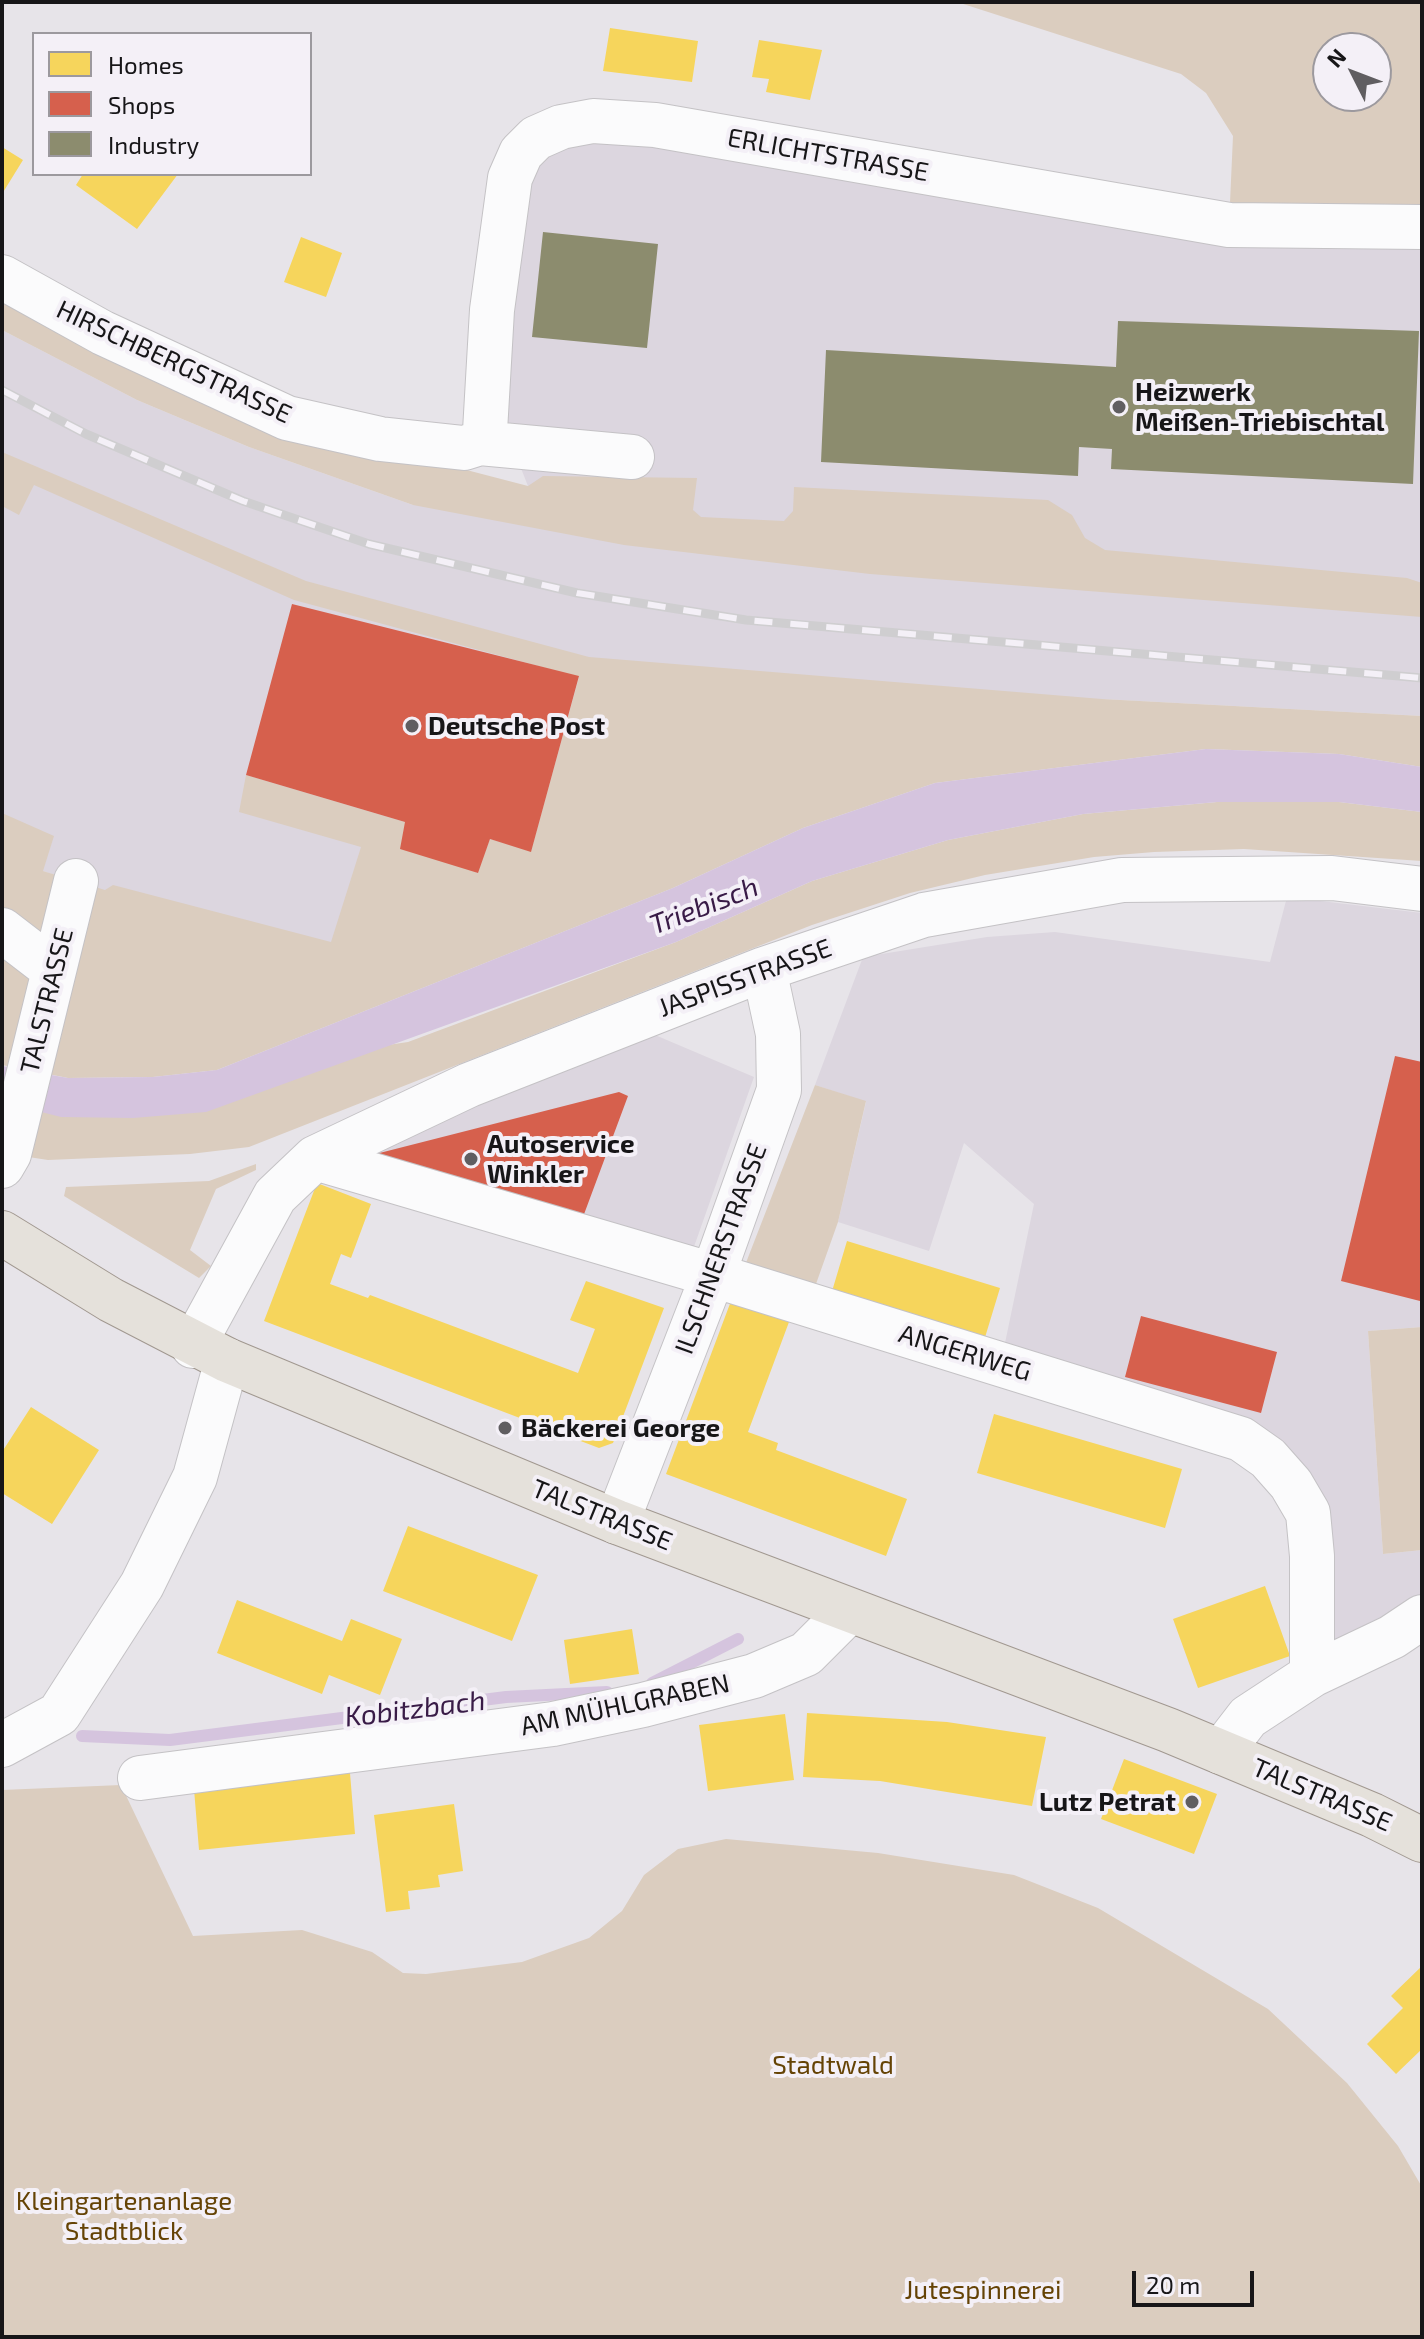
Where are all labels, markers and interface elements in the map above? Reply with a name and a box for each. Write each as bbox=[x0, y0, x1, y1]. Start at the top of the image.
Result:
legend bbox=[32, 32, 312, 176]
north arrow bbox=[1312, 32, 1392, 112]
text: N bbox=[1321, 43, 1351, 72]
text: Homes bbox=[108, 50, 184, 79]
text: Shops bbox=[108, 90, 175, 119]
street label: ERLICHTSTRASSE bbox=[725, 122, 931, 188]
text: Industry bbox=[108, 130, 199, 159]
street label: HIRSCHBERGSTRASSE bbox=[52, 294, 296, 430]
place label: Heizwerk Meißen-Triebischtal bbox=[1135, 376, 1385, 438]
marker: Heizwerk Meißen-Triebischtal bbox=[1110, 398, 1128, 416]
place label: Deutsche Post bbox=[428, 710, 605, 742]
marker: Deutsche Post bbox=[403, 717, 421, 735]
water label: Triebisch bbox=[645, 870, 763, 942]
street label: TALSTRASSE bbox=[14, 925, 80, 1077]
street label: JASPISSTRASSE bbox=[654, 932, 836, 1024]
place label: Autoservice Winkler bbox=[487, 1128, 635, 1190]
street label: ILSCHNERSTRASSE bbox=[668, 1140, 774, 1358]
marker: Autoservice Winkler bbox=[462, 1150, 480, 1168]
street label: ANGERWEG bbox=[895, 1318, 1035, 1388]
place label: Bäckerei George bbox=[521, 1412, 720, 1444]
marker: Bäckerei George bbox=[496, 1419, 514, 1437]
street label: TALSTRASSE bbox=[527, 1473, 677, 1557]
street label: AM MÜHLGRABEN bbox=[518, 1668, 732, 1742]
water label: Kobitzbach bbox=[343, 1684, 487, 1734]
street label: TALSTRASSE bbox=[1247, 1752, 1397, 1838]
place label: Lutz Petrat bbox=[1039, 1786, 1176, 1818]
marker: Lutz Petrat bbox=[1183, 1793, 1201, 1811]
park label: Stadtwald bbox=[772, 2049, 894, 2081]
park label: Kleingartenanlage Stadtblick bbox=[16, 2185, 232, 2246]
scale bar bbox=[1136, 2255, 1258, 2305]
text: 20 m bbox=[1146, 2270, 1200, 2299]
park label: Jutespinnerei bbox=[905, 2274, 1061, 2306]

